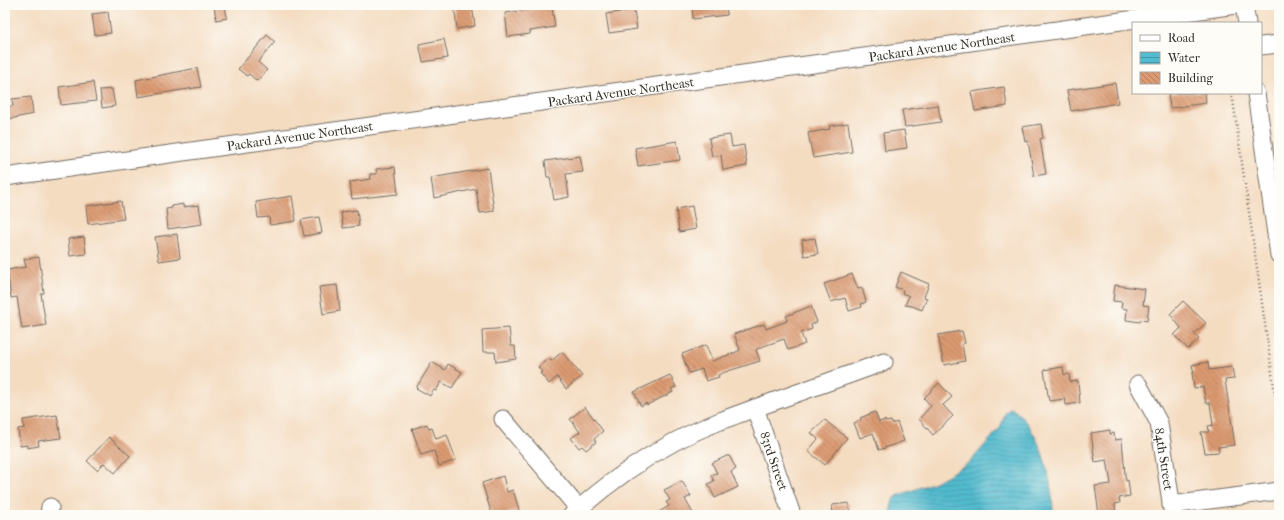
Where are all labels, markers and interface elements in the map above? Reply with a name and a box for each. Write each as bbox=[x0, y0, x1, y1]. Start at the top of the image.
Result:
legend bbox=[1132, 22, 1262, 94]
street label: Packard Avenue Northeast bbox=[868, 29, 1016, 65]
text: Road bbox=[1168, 31, 1195, 45]
text: Water bbox=[1167, 51, 1201, 65]
text: Building bbox=[1168, 71, 1213, 85]
street label: Packard Avenue Northeast bbox=[547, 74, 695, 110]
street label: Packard Avenue Northeast bbox=[226, 118, 374, 154]
street label: 84th Street bbox=[1152, 427, 1176, 492]
street label: 83rd Street bbox=[757, 430, 791, 493]

